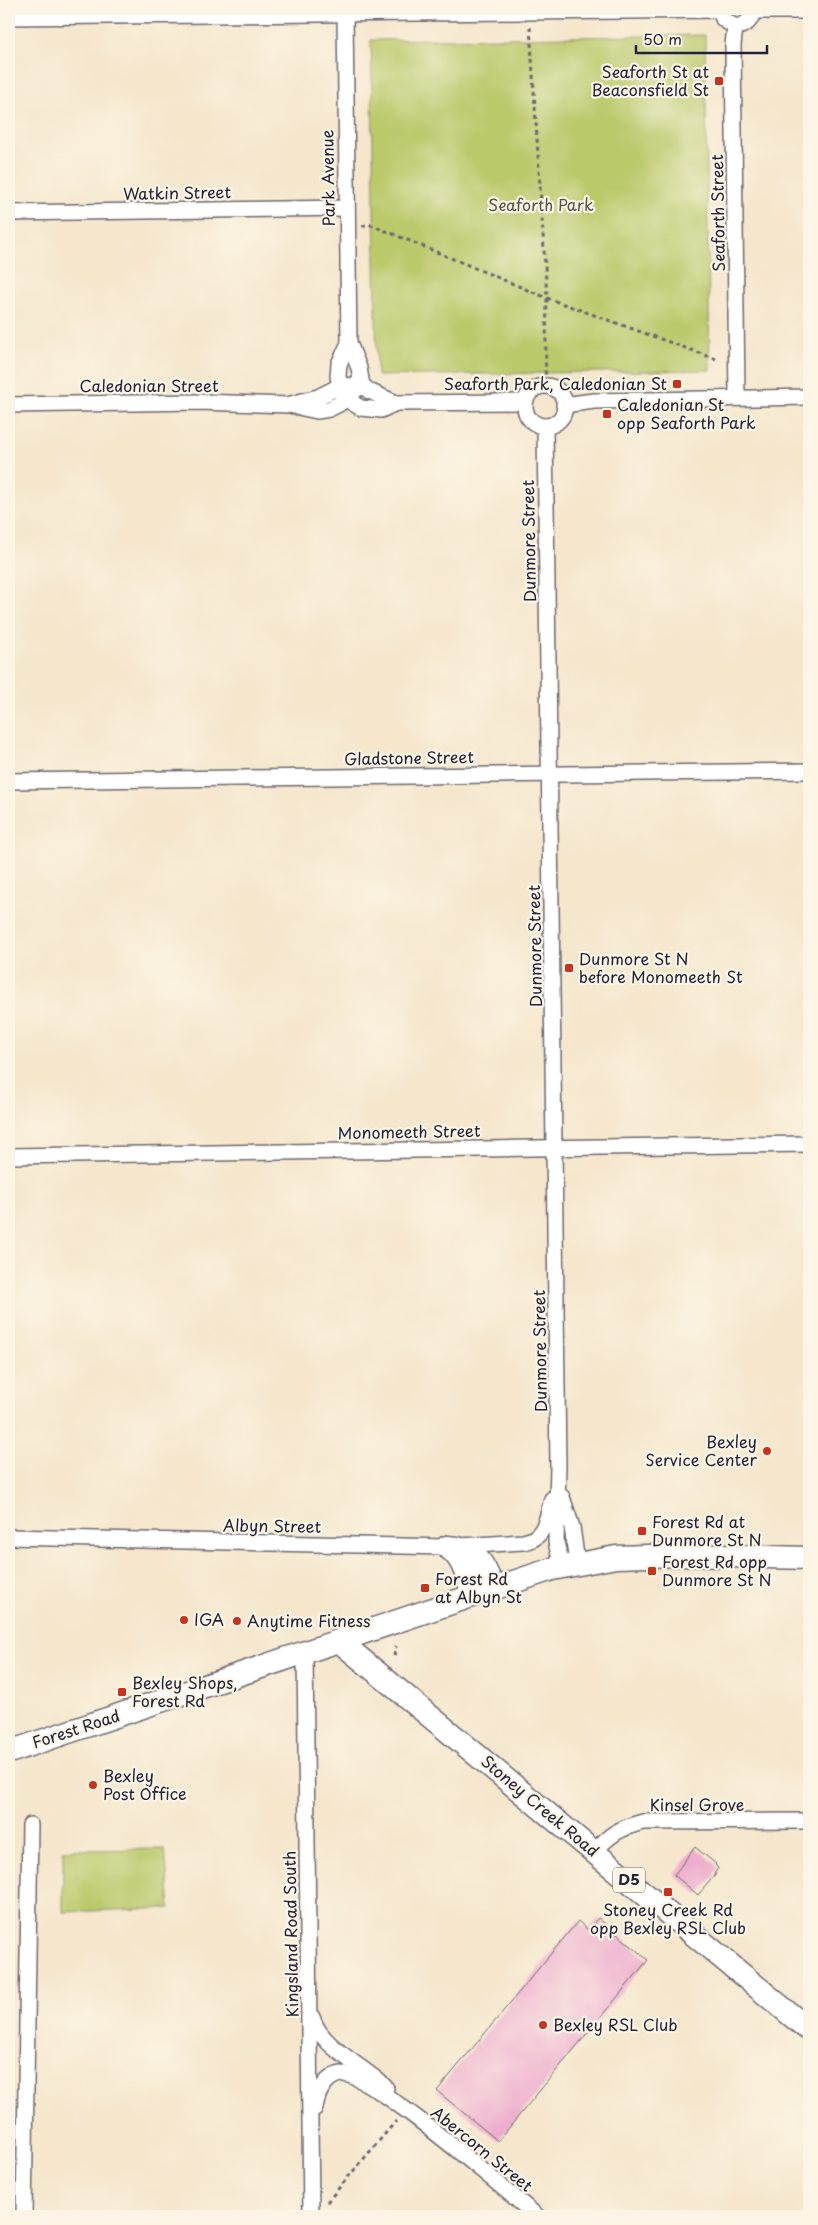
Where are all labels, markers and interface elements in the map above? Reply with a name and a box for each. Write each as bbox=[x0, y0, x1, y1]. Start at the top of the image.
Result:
scale bar bbox=[636, 22, 767, 54]
text: 50 m bbox=[643, 27, 682, 50]
place label: Seaforth St at Beaconsfield St bbox=[591, 59, 709, 101]
marker: Seaforth St at Beaconsfield St bbox=[713, 75, 725, 87]
street label: Park Avenue bbox=[314, 129, 340, 226]
street label: Seaforth Street bbox=[704, 154, 730, 272]
street label: Watkin Street bbox=[123, 179, 232, 205]
park label: Seaforth Park bbox=[488, 192, 594, 216]
place label: Seaforth Park, Caledonian St bbox=[444, 371, 667, 395]
street label: Caledonian Street bbox=[80, 373, 219, 397]
marker: Seaforth Park, Caledonian St bbox=[671, 378, 683, 390]
place label: Caledonian St opp Seaforth Park bbox=[617, 392, 756, 434]
marker: Caledonian St opp Seaforth Park bbox=[601, 408, 613, 420]
street label: Dunmore Street bbox=[515, 479, 541, 602]
street label: Gladstone Street bbox=[344, 744, 475, 770]
street label: Dunmore Street bbox=[521, 884, 547, 1007]
place label: Dunmore St N before Monomeeth St bbox=[579, 946, 743, 988]
marker: Dunmore St N before Monomeeth St bbox=[563, 962, 575, 974]
street label: Monomeeth Street bbox=[337, 1118, 481, 1144]
street label: Dunmore Street bbox=[526, 1289, 552, 1412]
place label: Bexley Service Center bbox=[645, 1429, 758, 1471]
marker: Bexley Service Center bbox=[761, 1445, 773, 1457]
place label: Forest Rd at Dunmore St N bbox=[652, 1509, 762, 1551]
street label: Albyn Street bbox=[223, 1512, 322, 1538]
marker: Forest Rd at Dunmore St N bbox=[636, 1525, 648, 1537]
place label: Forest Rd opp Dunmore St N bbox=[662, 1549, 772, 1591]
marker: Forest Rd opp Dunmore St N bbox=[646, 1565, 658, 1577]
place label: Forest Rd at Albyn St bbox=[435, 1566, 522, 1608]
marker: Forest Rd at Albyn St bbox=[419, 1582, 431, 1594]
place label: IGA bbox=[194, 1607, 224, 1631]
place label: Anytime Fitness bbox=[247, 1608, 371, 1632]
marker: IGA bbox=[178, 1614, 190, 1626]
marker: Anytime Fitness bbox=[231, 1615, 243, 1627]
place label: Bexley Shops, Forest Rd bbox=[132, 1670, 238, 1712]
marker: Bexley Shops, Forest Rd bbox=[116, 1686, 128, 1698]
street label: Forest Road bbox=[29, 1703, 123, 1754]
street label: Stoney Creek Road bbox=[477, 1749, 605, 1862]
place label: Bexley Post Office bbox=[103, 1763, 187, 1805]
marker: Bexley Post Office bbox=[87, 1779, 99, 1791]
street label: Kinsel Grove bbox=[650, 1792, 744, 1816]
street label: Kingsland Road South bbox=[277, 1851, 303, 2017]
road number: D5 bbox=[613, 1868, 645, 1892]
marker: Stoney Creek Rd opp Bexley RSL Club bbox=[662, 1886, 674, 1898]
place label: Stoney Creek Rd opp Bexley RSL Club bbox=[590, 1897, 746, 1939]
place label: Bexley RSL Club bbox=[553, 2012, 677, 2036]
marker: Bexley RSL Club bbox=[537, 2019, 549, 2031]
street label: Abercorn Street bbox=[427, 2100, 539, 2197]

